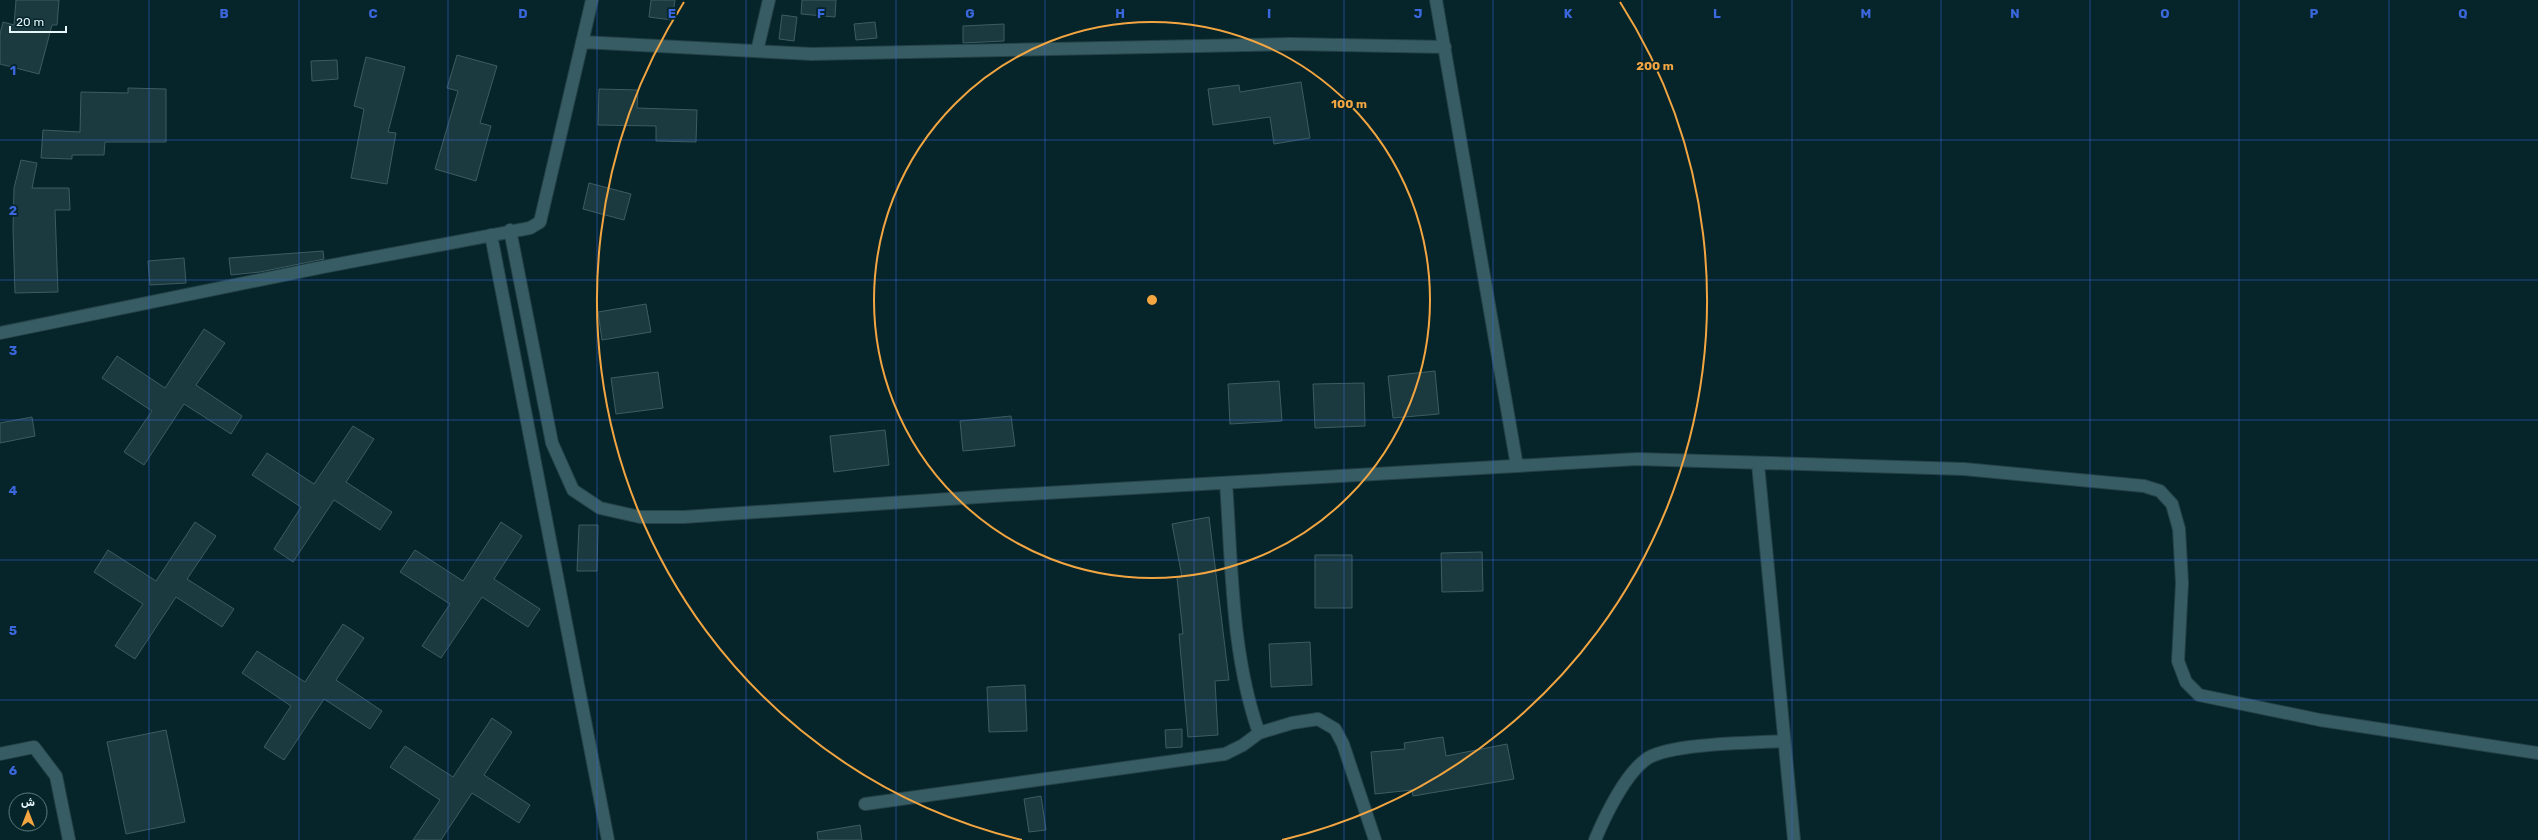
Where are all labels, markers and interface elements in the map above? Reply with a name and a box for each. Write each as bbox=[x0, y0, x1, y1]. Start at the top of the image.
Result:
text: B bbox=[219, 6, 229, 21]
text: C bbox=[368, 6, 378, 21]
text: D bbox=[518, 6, 528, 21]
text: E bbox=[668, 6, 676, 21]
text: F bbox=[817, 6, 825, 21]
text: G bbox=[965, 6, 975, 21]
text: H bbox=[1115, 6, 1125, 21]
text: I bbox=[1267, 6, 1271, 21]
text: J bbox=[1414, 6, 1422, 21]
text: K bbox=[1564, 6, 1573, 21]
text: L bbox=[1713, 6, 1721, 21]
text: M bbox=[1861, 6, 1871, 21]
text: N bbox=[2010, 6, 2020, 21]
text: O bbox=[2160, 6, 2170, 21]
text: P bbox=[2310, 6, 2319, 21]
text: Q bbox=[2458, 6, 2468, 21]
scale bar bbox=[10, 8, 66, 34]
text: 20 m bbox=[16, 15, 44, 29]
text: 200 m bbox=[1636, 59, 1674, 73]
text: 1 bbox=[10, 63, 16, 78]
text: 100 m bbox=[1331, 97, 1367, 111]
text: 2 bbox=[9, 203, 17, 218]
centre of rings bbox=[1145, 293, 1159, 307]
text: 3 bbox=[9, 343, 18, 358]
text: 4 bbox=[9, 483, 18, 498]
text: 5 bbox=[9, 623, 17, 638]
text: 6 bbox=[9, 763, 18, 778]
north arrow bbox=[8, 792, 48, 832]
text: ش bbox=[21, 796, 35, 809]

